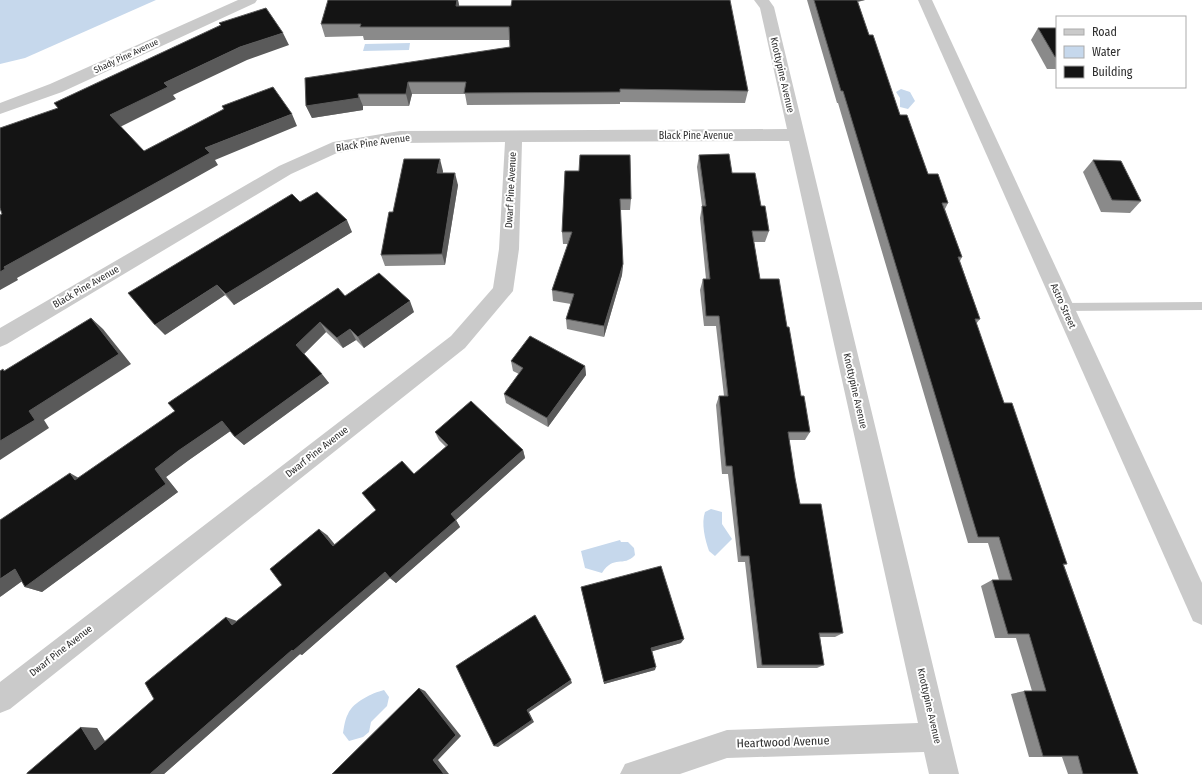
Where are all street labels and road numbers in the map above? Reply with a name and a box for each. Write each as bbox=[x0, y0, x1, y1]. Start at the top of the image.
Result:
street label: Shady Pine Avenue bbox=[92, 36, 160, 75]
street label: Knottypine Avenue bbox=[767, 36, 797, 114]
street label: Black Pine Avenue bbox=[659, 130, 733, 142]
street label: Black Pine Avenue bbox=[335, 132, 411, 154]
street label: Dwarf Pine Avenue bbox=[503, 151, 519, 228]
street label: Black Pine Avenue bbox=[51, 263, 121, 311]
street label: Astro Street bbox=[1048, 282, 1079, 331]
street label: Knottypine Avenue bbox=[840, 352, 870, 430]
street label: Dwarf Pine Avenue bbox=[283, 424, 351, 480]
street label: Dwarf Pine Avenue bbox=[27, 623, 95, 679]
street label: Knottypine Avenue bbox=[914, 667, 944, 745]
street label: Heartwood Avenue bbox=[736, 733, 830, 751]

